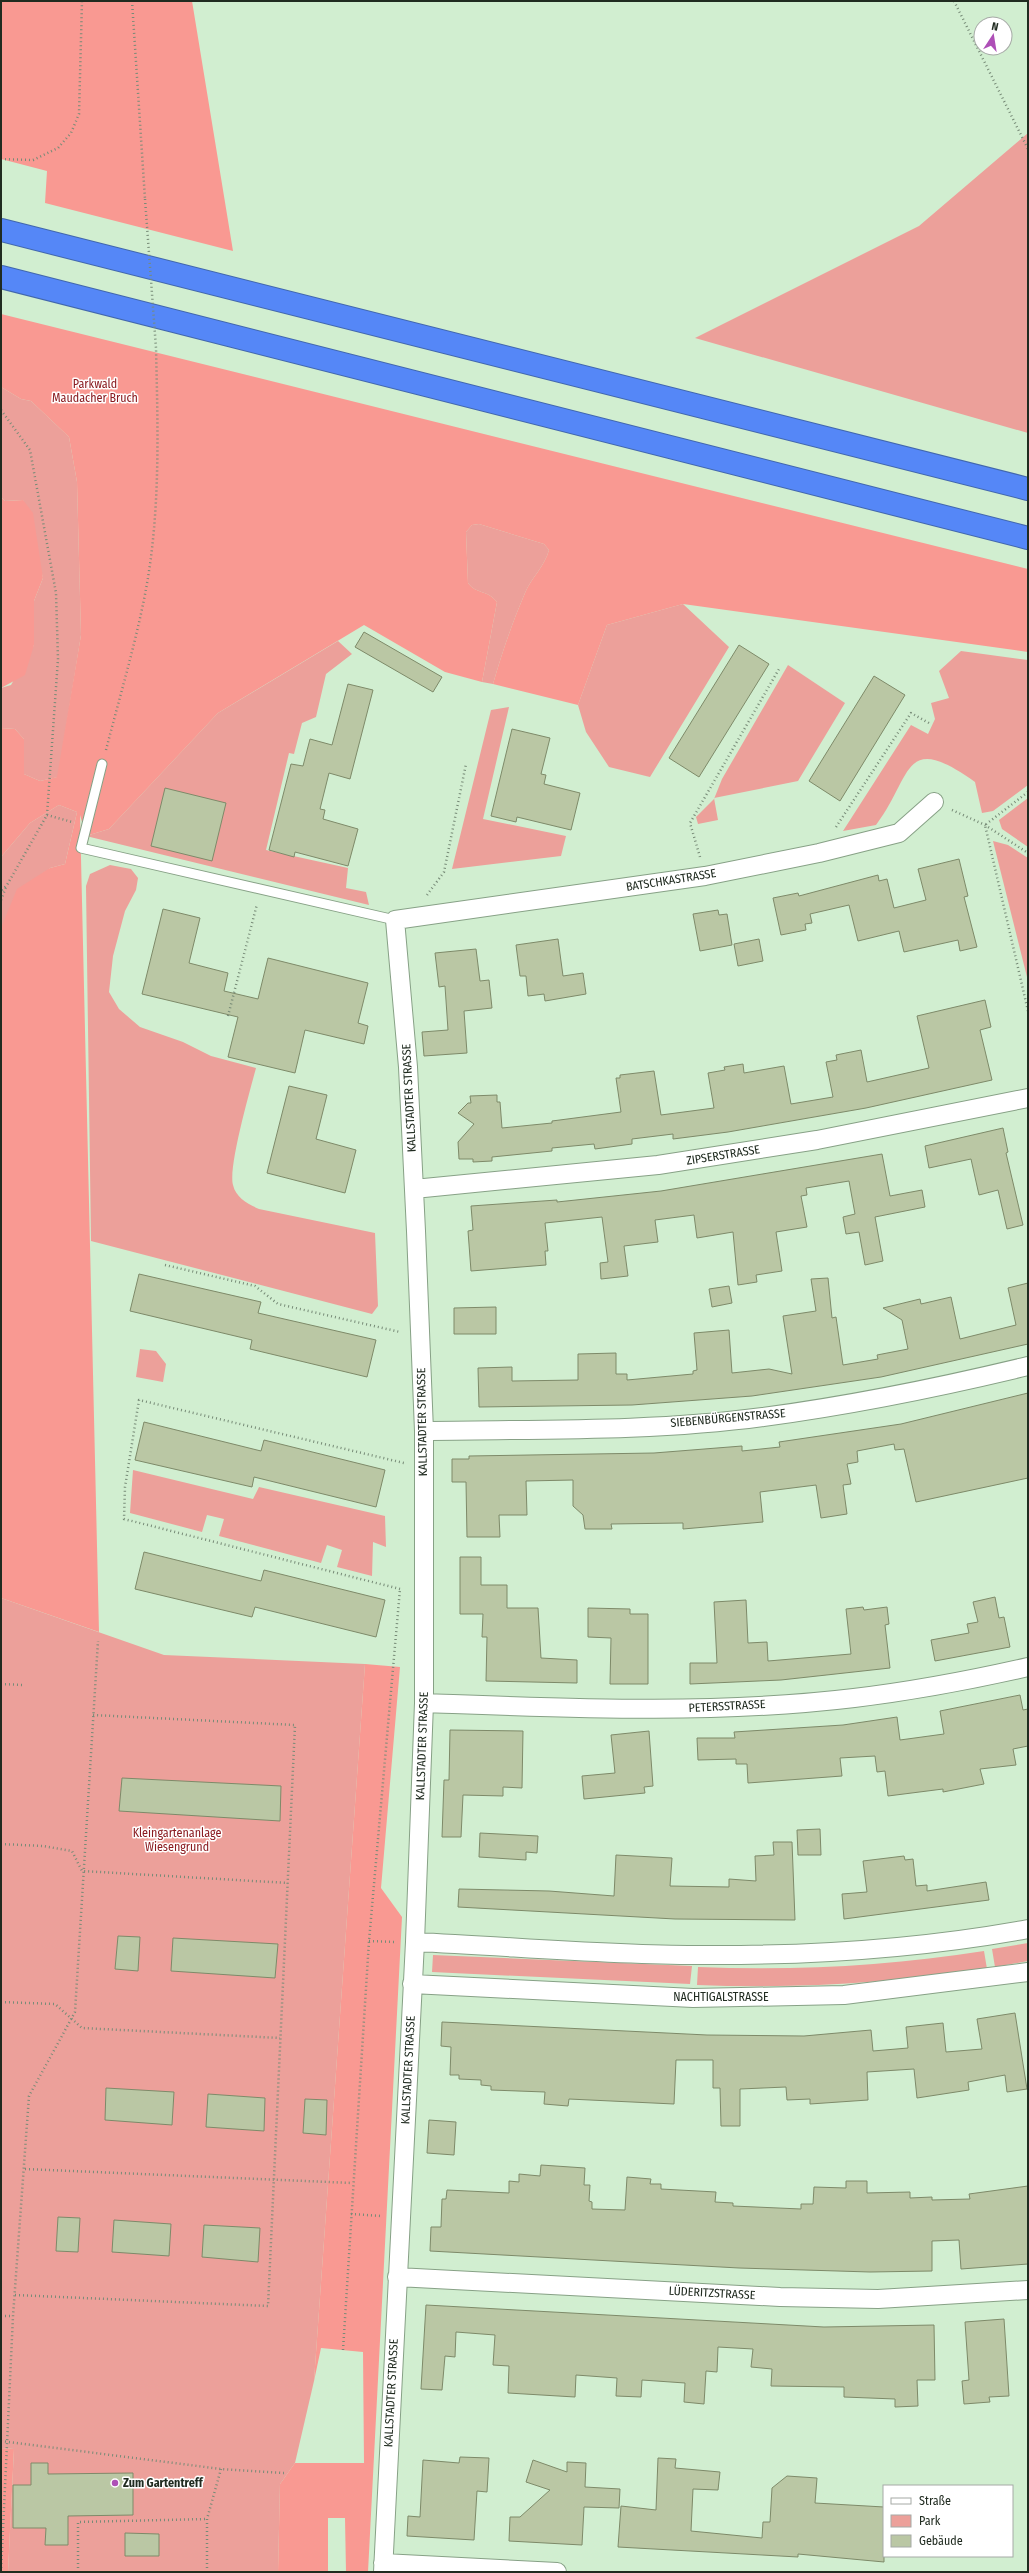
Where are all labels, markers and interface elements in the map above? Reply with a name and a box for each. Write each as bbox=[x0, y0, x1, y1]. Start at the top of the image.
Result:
north arrow bbox=[973, 16, 1013, 56]
text: N bbox=[990, 20, 1000, 34]
park label: Parkwald Maudacher Bruch bbox=[52, 377, 138, 405]
street label: BATSCHKASTRASSE bbox=[625, 866, 717, 894]
street label: KALLSTADTER STRASSE bbox=[399, 1043, 419, 1153]
street label: ZIPSERSTRASSE bbox=[685, 1142, 761, 1168]
street label: KALLSTADTER STRASSE bbox=[414, 1367, 430, 1476]
street label: SIEBENBÜRGENSTRASSE bbox=[670, 1404, 787, 1430]
street label: KALLSTADTER STRASSE bbox=[413, 1691, 431, 1801]
street label: PETERSSTRASSE bbox=[688, 1697, 766, 1715]
park label: Kleingartenanlage Wiesengrund bbox=[133, 1826, 221, 1854]
street label: NACHTIGALSTRASSE bbox=[673, 1990, 769, 2004]
street label: KALLSTADTER STRASSE bbox=[398, 2015, 418, 2125]
street label: LÜDERITZSTRASSE bbox=[668, 2282, 756, 2302]
street label: KALLSTADTER STRASSE bbox=[381, 2338, 401, 2448]
place label: Zum Gartentreff bbox=[123, 2476, 204, 2490]
marker: Zum Gartentreff bbox=[110, 2478, 120, 2488]
legend bbox=[883, 2485, 1013, 2557]
text: Straße bbox=[919, 2494, 951, 2508]
text: Park bbox=[919, 2514, 941, 2528]
text: Gebäude bbox=[919, 2534, 963, 2548]

